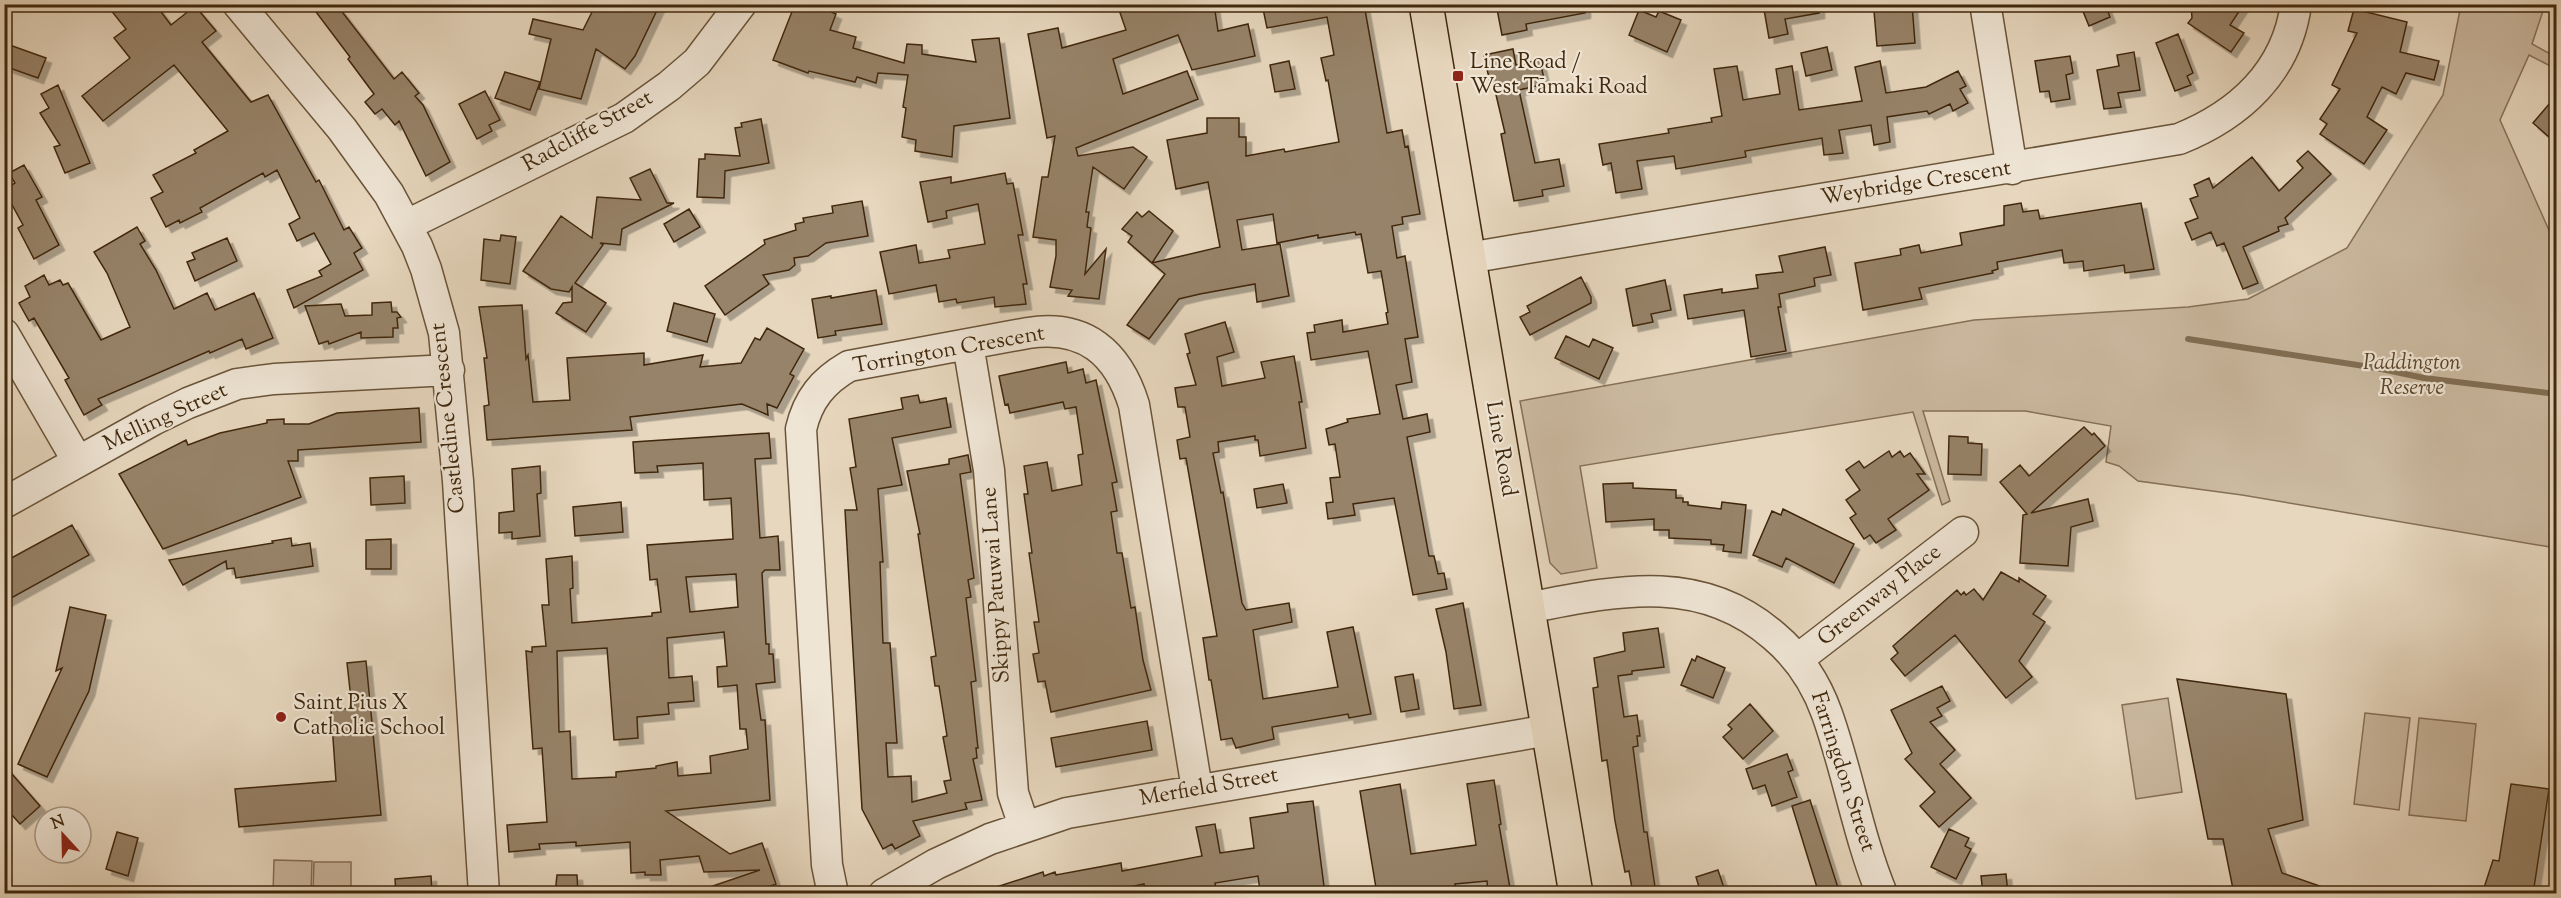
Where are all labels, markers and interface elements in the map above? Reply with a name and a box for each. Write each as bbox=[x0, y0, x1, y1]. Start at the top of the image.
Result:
place label: Line Road / West Tāmaki Road bbox=[1470, 47, 1648, 104]
marker: Line Road / West Tāmaki Road bbox=[1451, 69, 1465, 83]
street label: Radcliffe Street bbox=[517, 83, 659, 181]
street label: Weybridge Crescent bbox=[1819, 153, 2014, 215]
street label: Torrington Crescent bbox=[851, 318, 1048, 384]
street label: Castledine Crescent bbox=[423, 321, 475, 515]
park label: Paddington Reserve bbox=[2363, 348, 2461, 405]
street label: Melling Street bbox=[99, 375, 234, 461]
street label: Line Road bbox=[1476, 399, 1524, 499]
street label: Skippy Patuwai Lane bbox=[974, 486, 1020, 684]
street label: Greenway Place bbox=[1811, 537, 1949, 655]
place label: Saint Pius X Catholic School bbox=[293, 688, 445, 745]
street label: Farringdon Street bbox=[1801, 688, 1883, 857]
marker: Saint Pius X Catholic School bbox=[274, 710, 288, 724]
street label: Merfield Street bbox=[1137, 760, 1281, 816]
north arrow bbox=[33, 805, 93, 865]
text: N bbox=[48, 810, 69, 836]

